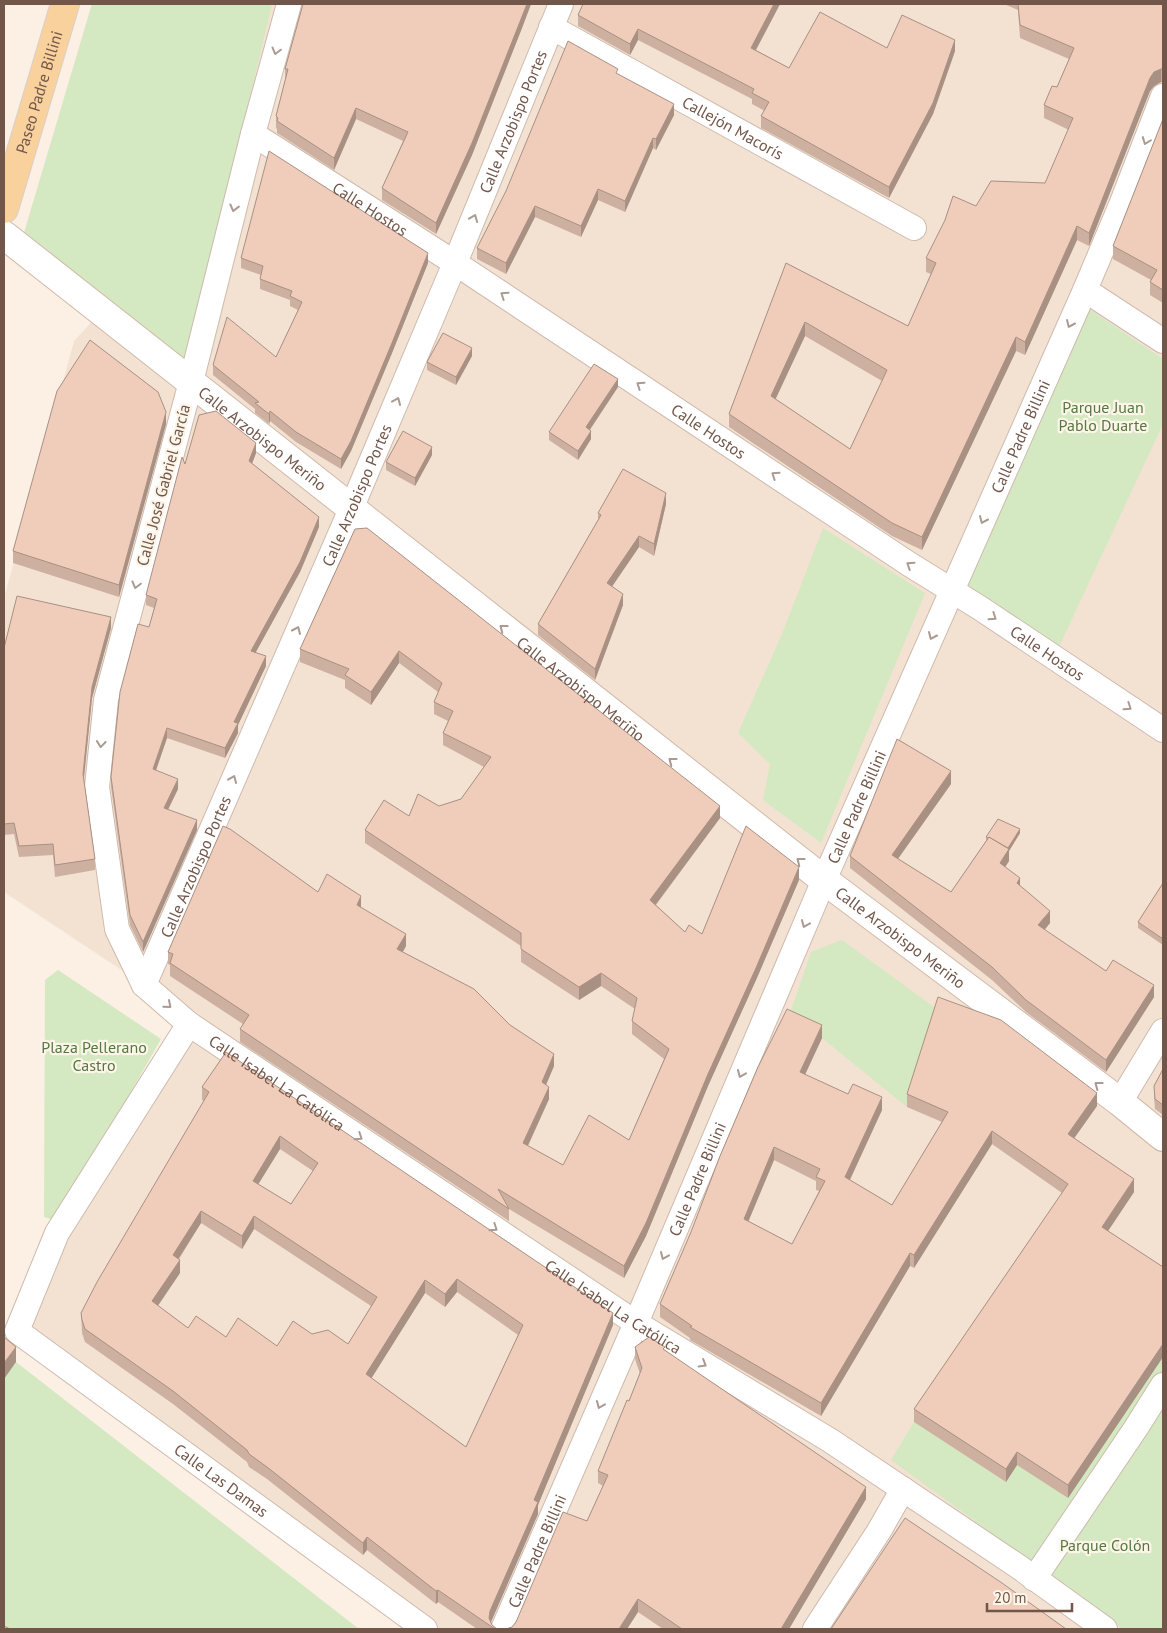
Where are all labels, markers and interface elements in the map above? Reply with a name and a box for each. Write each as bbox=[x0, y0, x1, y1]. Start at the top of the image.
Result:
street label: Paseo Padre Billini bbox=[11, 28, 67, 156]
one-way arrow bbox=[271, 46, 282, 55]
street label: Calle Arzobispo Portes bbox=[475, 47, 551, 196]
street label: Callejón Macorís bbox=[679, 92, 787, 164]
one-way arrow bbox=[1142, 137, 1152, 145]
street label: Calle Hostos bbox=[329, 177, 412, 240]
one-way arrow bbox=[229, 203, 240, 212]
one-way arrow bbox=[467, 214, 478, 223]
one-way arrow bbox=[501, 292, 510, 302]
one-way arrow bbox=[1065, 319, 1076, 328]
street label: Calle Padre Billini bbox=[986, 377, 1054, 496]
street label: Calle Arzobispo Meriño bbox=[195, 382, 331, 495]
one-way arrow bbox=[636, 382, 645, 392]
one-way arrow bbox=[390, 397, 401, 406]
park label: Parque Juan Pablo Duarte bbox=[1059, 397, 1147, 435]
street label: Calle Hostos bbox=[668, 399, 750, 463]
street label: Calle José Gabriel García bbox=[132, 402, 194, 568]
street label: Calle Arzobispo Portes bbox=[317, 421, 396, 569]
one-way arrow bbox=[771, 472, 781, 481]
one-way arrow bbox=[978, 515, 989, 524]
one-way arrow bbox=[907, 562, 916, 571]
one-way arrow bbox=[132, 581, 142, 589]
one-way arrow bbox=[987, 611, 997, 620]
street label: Calle Hostos bbox=[1006, 621, 1089, 685]
one-way arrow bbox=[291, 626, 302, 635]
one-way arrow bbox=[500, 626, 509, 634]
one-way arrow bbox=[927, 631, 938, 640]
street label: Calle Arzobispo Meriño bbox=[513, 632, 649, 745]
one-way arrow bbox=[1123, 701, 1132, 710]
one-way arrow bbox=[96, 740, 107, 748]
street label: Calle Padre Billini bbox=[823, 747, 890, 866]
one-way arrow bbox=[669, 758, 678, 766]
one-way arrow bbox=[226, 775, 237, 784]
street label: Calle Arzobispo Portes bbox=[156, 793, 235, 941]
one-way arrow bbox=[796, 858, 806, 867]
street label: Calle Arzobispo Meriño bbox=[832, 882, 970, 993]
one-way arrow bbox=[800, 919, 811, 928]
one-way arrow bbox=[162, 999, 171, 1008]
street label: Calle Isabel La Católica bbox=[205, 1030, 348, 1135]
park label: Plaza Pellerano Castro bbox=[41, 1037, 147, 1075]
one-way arrow bbox=[737, 1069, 748, 1078]
one-way arrow bbox=[1094, 1082, 1104, 1091]
street label: Calle Padre Billini bbox=[664, 1119, 730, 1239]
one-way arrow bbox=[353, 1131, 362, 1140]
one-way arrow bbox=[488, 1221, 497, 1231]
one-way arrow bbox=[660, 1251, 671, 1260]
street label: Calle Isabel La Católica bbox=[541, 1255, 685, 1358]
one-way arrow bbox=[698, 1357, 707, 1367]
one-way arrow bbox=[596, 1400, 607, 1409]
street label: Calle Las Damas bbox=[170, 1439, 272, 1521]
street label: Calle Padre Billini bbox=[503, 1491, 570, 1611]
park label: Parque Colón bbox=[1060, 1535, 1150, 1555]
scale bar bbox=[987, 1580, 1072, 1612]
text: 20 m bbox=[994, 1588, 1027, 1607]

